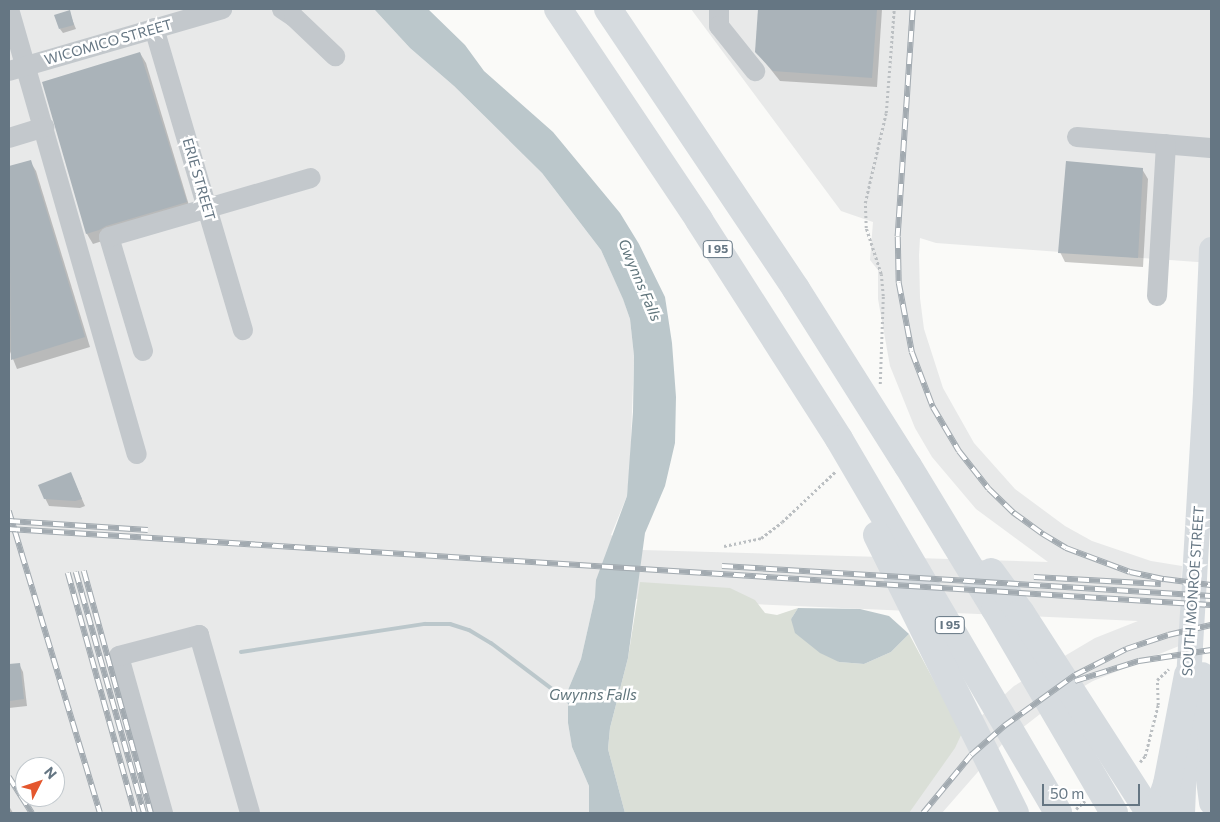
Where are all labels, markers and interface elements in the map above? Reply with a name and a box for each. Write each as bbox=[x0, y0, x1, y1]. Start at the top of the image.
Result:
street label: WICOMICO STREET bbox=[42, 16, 174, 68]
street label: ERIE STREET bbox=[179, 136, 219, 222]
water label: Gwynns Falls bbox=[615, 236, 665, 324]
road number: I 95 bbox=[702, 240, 734, 258]
street label: SOUTH MONROE STREET bbox=[1179, 505, 1207, 677]
road number: I 95 bbox=[934, 616, 966, 634]
water label: Gwynns Falls bbox=[549, 686, 637, 704]
north arrow bbox=[15, 757, 65, 807]
text: N bbox=[41, 763, 61, 782]
scale bar bbox=[1045, 774, 1142, 806]
text: 50 m bbox=[1050, 784, 1084, 802]

